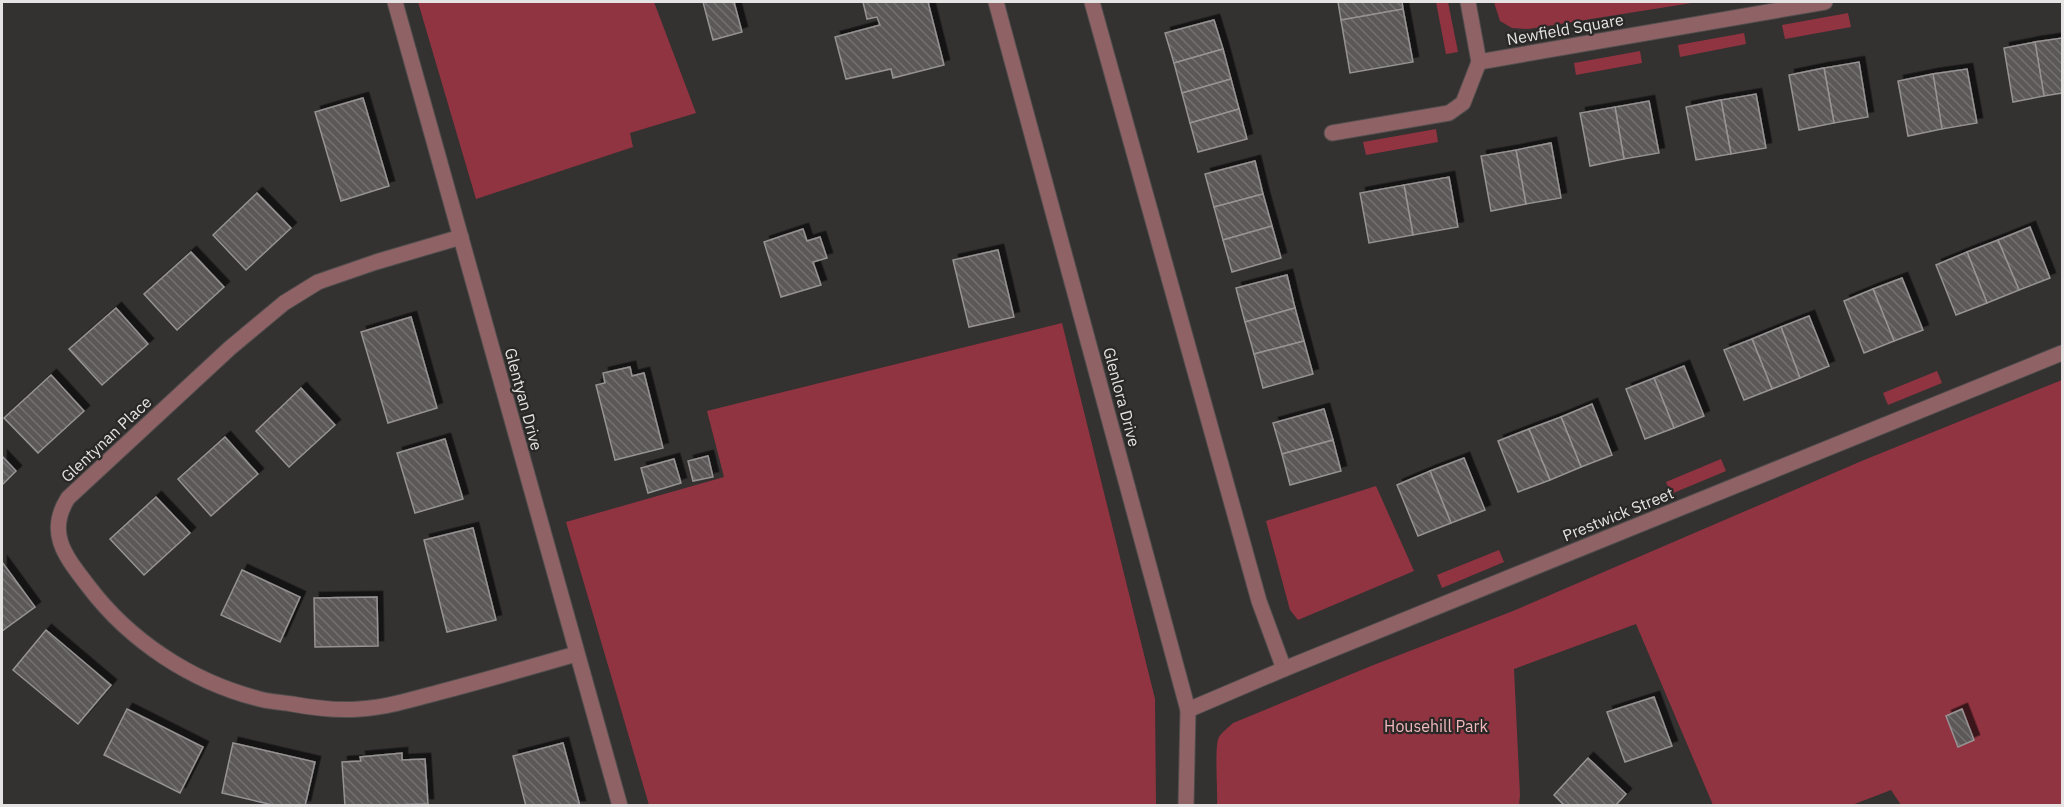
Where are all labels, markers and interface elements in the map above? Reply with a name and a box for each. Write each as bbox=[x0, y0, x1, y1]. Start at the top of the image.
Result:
street label: Newfield Square bbox=[1505, 9, 1625, 49]
street label: Glenlora Drive bbox=[1099, 345, 1145, 449]
street label: Glentyan Drive bbox=[501, 346, 547, 453]
street label: Glentynan Place bbox=[56, 392, 156, 486]
street label: Prestwick Street bbox=[1560, 483, 1676, 545]
park label: Househill Park bbox=[1384, 716, 1488, 736]

